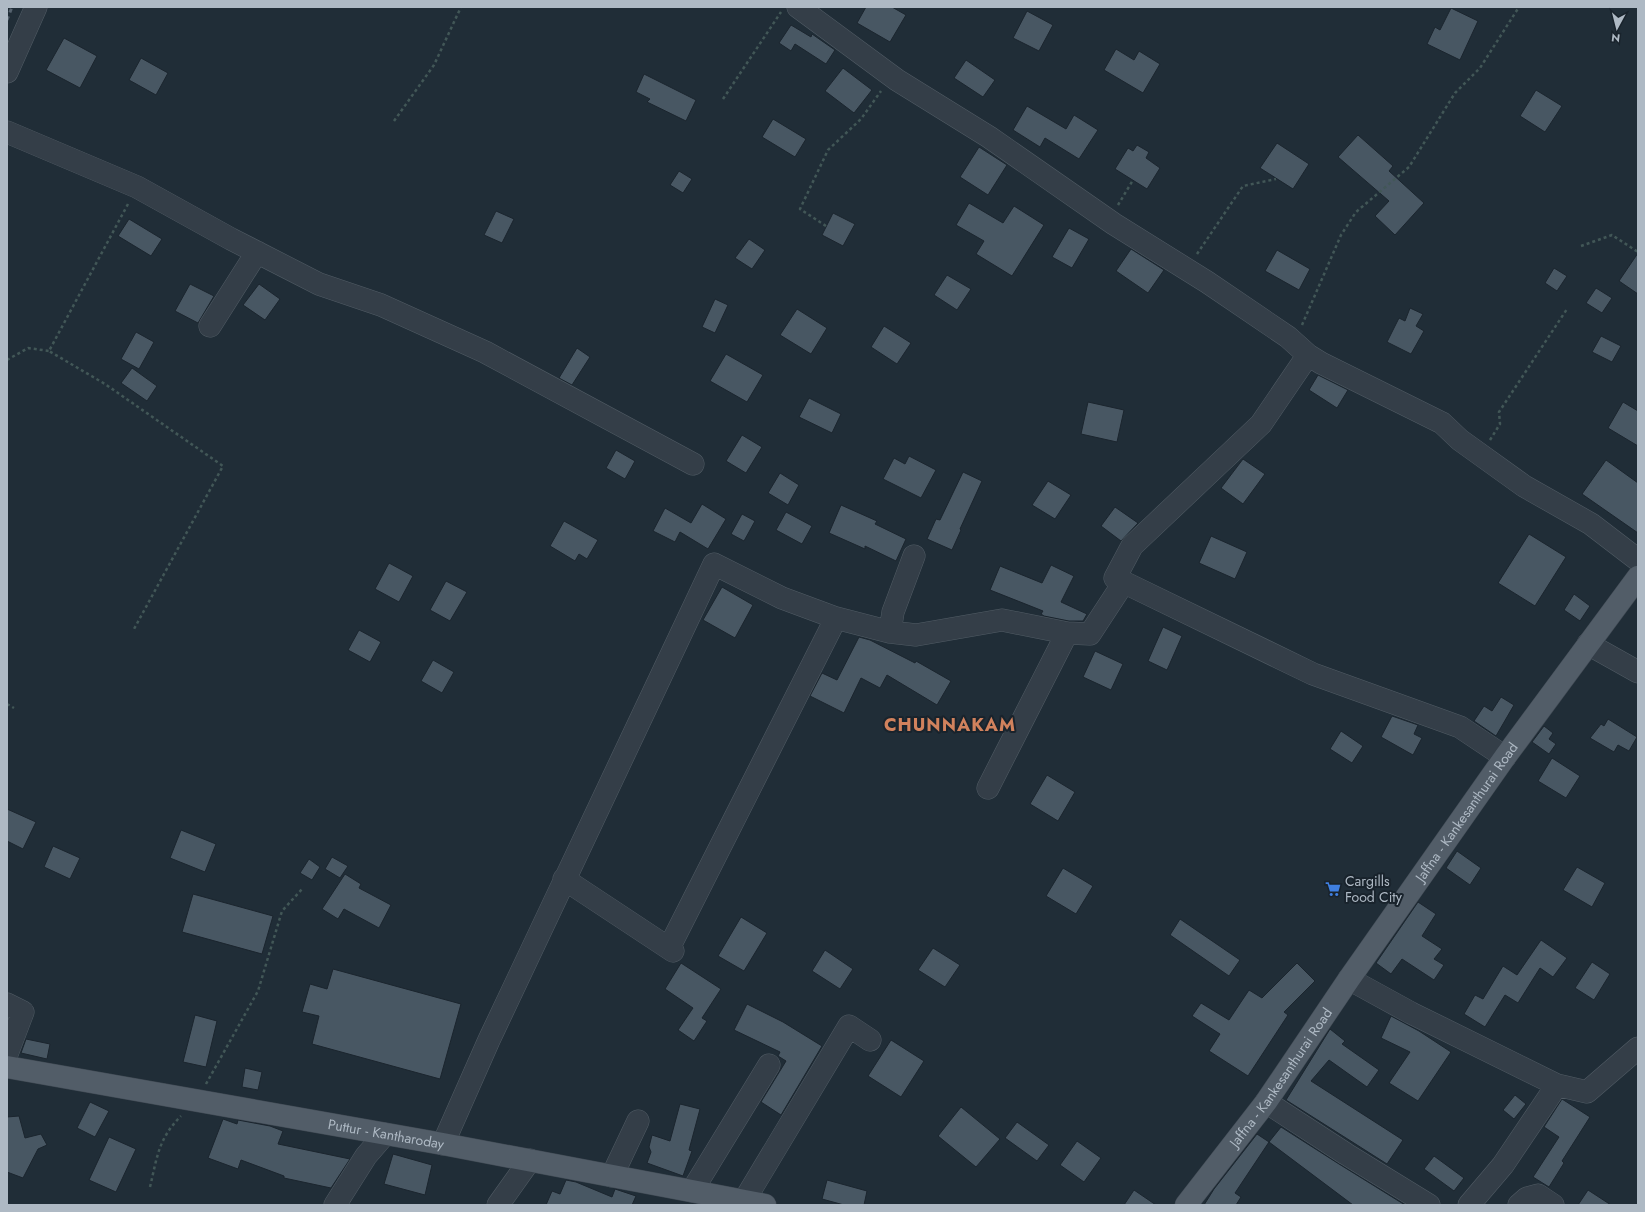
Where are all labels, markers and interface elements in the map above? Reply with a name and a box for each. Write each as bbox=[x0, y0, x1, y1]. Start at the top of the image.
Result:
north arrow bbox=[1597, 8, 1637, 48]
text: N bbox=[1610, 29, 1621, 46]
district label: CHUNNAKAM bbox=[884, 712, 1016, 738]
street label: Jaffna - Kankesanthurai Road bbox=[1409, 738, 1523, 887]
place label: Cargills Food City bbox=[1345, 871, 1403, 907]
supermarket icon: Cargills Food City bbox=[1324, 880, 1342, 898]
street label: Jaffna - Kankesanthurai Road bbox=[1223, 1004, 1337, 1153]
street label: Puttur - Kantharoday bbox=[326, 1114, 447, 1154]

